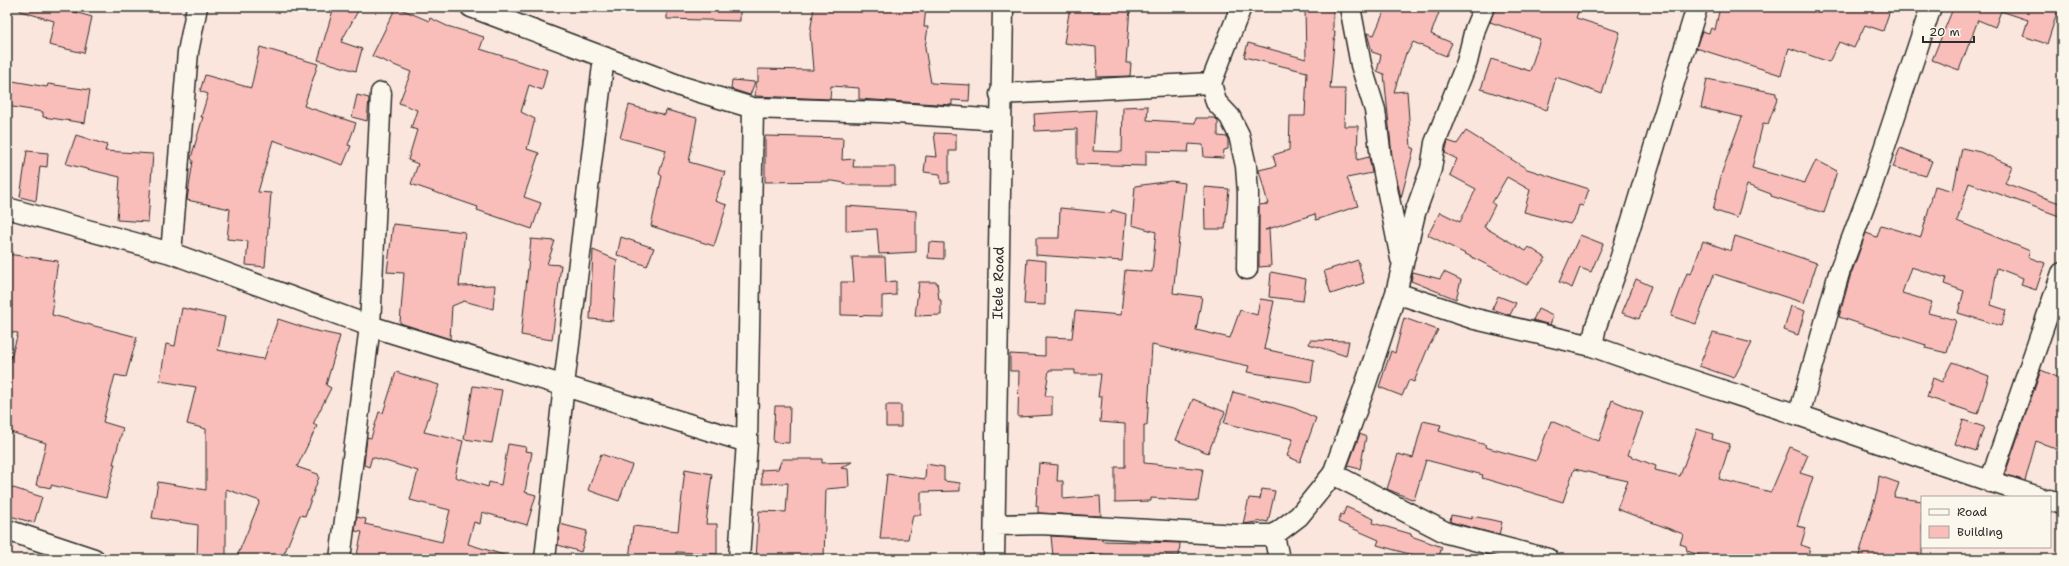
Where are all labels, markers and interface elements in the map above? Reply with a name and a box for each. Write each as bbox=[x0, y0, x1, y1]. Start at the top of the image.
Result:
scale bar bbox=[1923, 18, 1974, 44]
text: 20 m bbox=[1929, 24, 1960, 40]
street label: Itele Road bbox=[988, 246, 1008, 320]
legend bbox=[1921, 496, 2051, 548]
text: Road bbox=[1957, 504, 1988, 520]
text: Building bbox=[1957, 524, 2003, 540]

